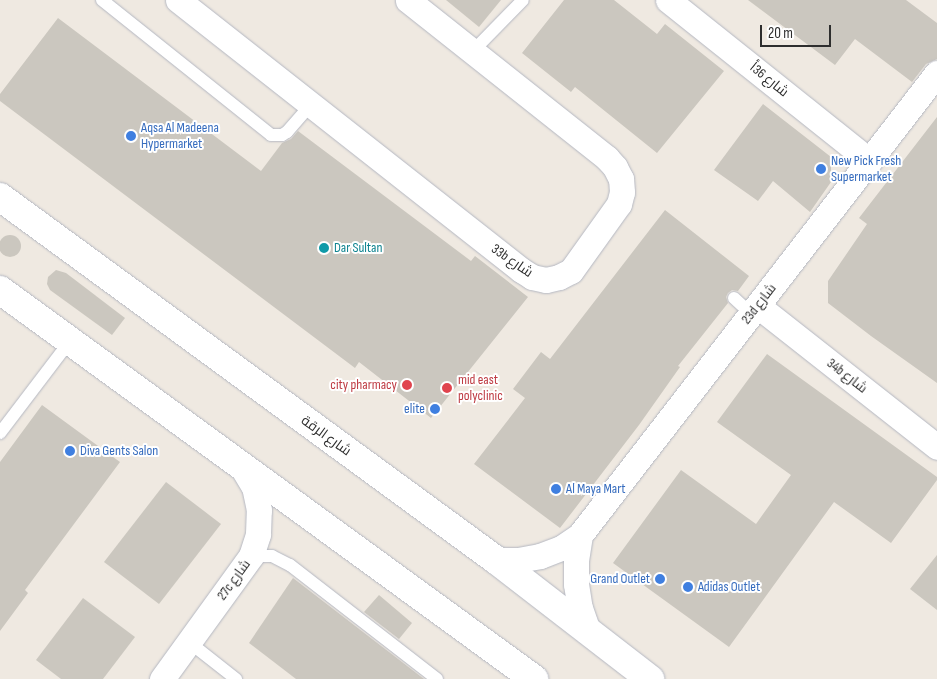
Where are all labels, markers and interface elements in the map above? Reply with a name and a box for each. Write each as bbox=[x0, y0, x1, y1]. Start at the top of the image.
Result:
scale bar bbox=[762, 15, 833, 47]
text: 20 m bbox=[768, 24, 793, 43]
street label: شارع 36أ bbox=[746, 59, 792, 101]
place label: Aqsa Al Madeena Hypermarket bbox=[141, 120, 219, 152]
marker: Aqsa Al Madeena Hypermarket bbox=[125, 130, 137, 142]
place label: New Pick Fresh Supermarket bbox=[831, 153, 901, 186]
marker: New Pick Fresh Supermarket bbox=[815, 163, 827, 175]
place label: Dar Sultan bbox=[334, 240, 382, 256]
street label: 33b شارع bbox=[488, 241, 536, 281]
marker: Dar Sultan bbox=[318, 242, 330, 254]
street label: 23d شارع bbox=[738, 280, 780, 328]
street label: 34b شارع bbox=[823, 355, 871, 397]
place label: mid east polyclinic bbox=[458, 372, 503, 404]
place label: city pharmacy bbox=[330, 377, 397, 393]
marker: city pharmacy bbox=[401, 379, 413, 391]
marker: mid east polyclinic bbox=[440, 381, 454, 395]
place label: elite bbox=[404, 401, 425, 417]
marker: elite bbox=[429, 403, 441, 415]
street label: شارع الرقة bbox=[298, 412, 354, 460]
place label: Diva Gents Salon bbox=[80, 443, 158, 459]
marker: Diva Gents Salon bbox=[64, 445, 76, 457]
place label: Al Maya Mart bbox=[566, 481, 626, 497]
marker: Al Maya Mart bbox=[550, 483, 562, 495]
street label: 27c شارع bbox=[214, 556, 254, 604]
place label: Grand Outlet bbox=[590, 571, 650, 587]
marker: Grand Outlet bbox=[654, 573, 666, 585]
place label: Adidas Outlet bbox=[698, 579, 760, 595]
marker: Adidas Outlet bbox=[682, 581, 694, 593]

